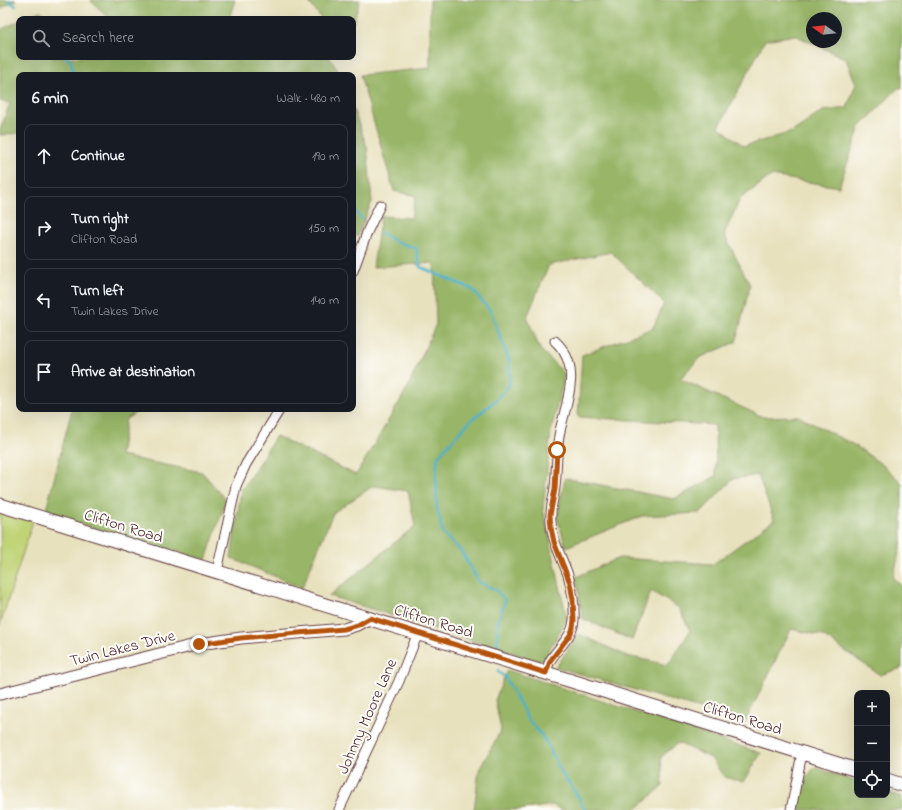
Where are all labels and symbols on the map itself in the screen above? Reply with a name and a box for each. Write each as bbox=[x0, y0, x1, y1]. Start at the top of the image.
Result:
north arrow bbox=[806, 12, 842, 48]
route start bbox=[548, 441, 566, 459]
street label: Clifton Road bbox=[81, 504, 166, 550]
street label: Clifton Road bbox=[391, 599, 476, 645]
street label: Twin Lakes Drive bbox=[67, 624, 178, 674]
route end bbox=[190, 635, 208, 653]
street label: Johnny Moore Lane bbox=[332, 655, 404, 778]
street label: Clifton Road bbox=[700, 696, 785, 742]

